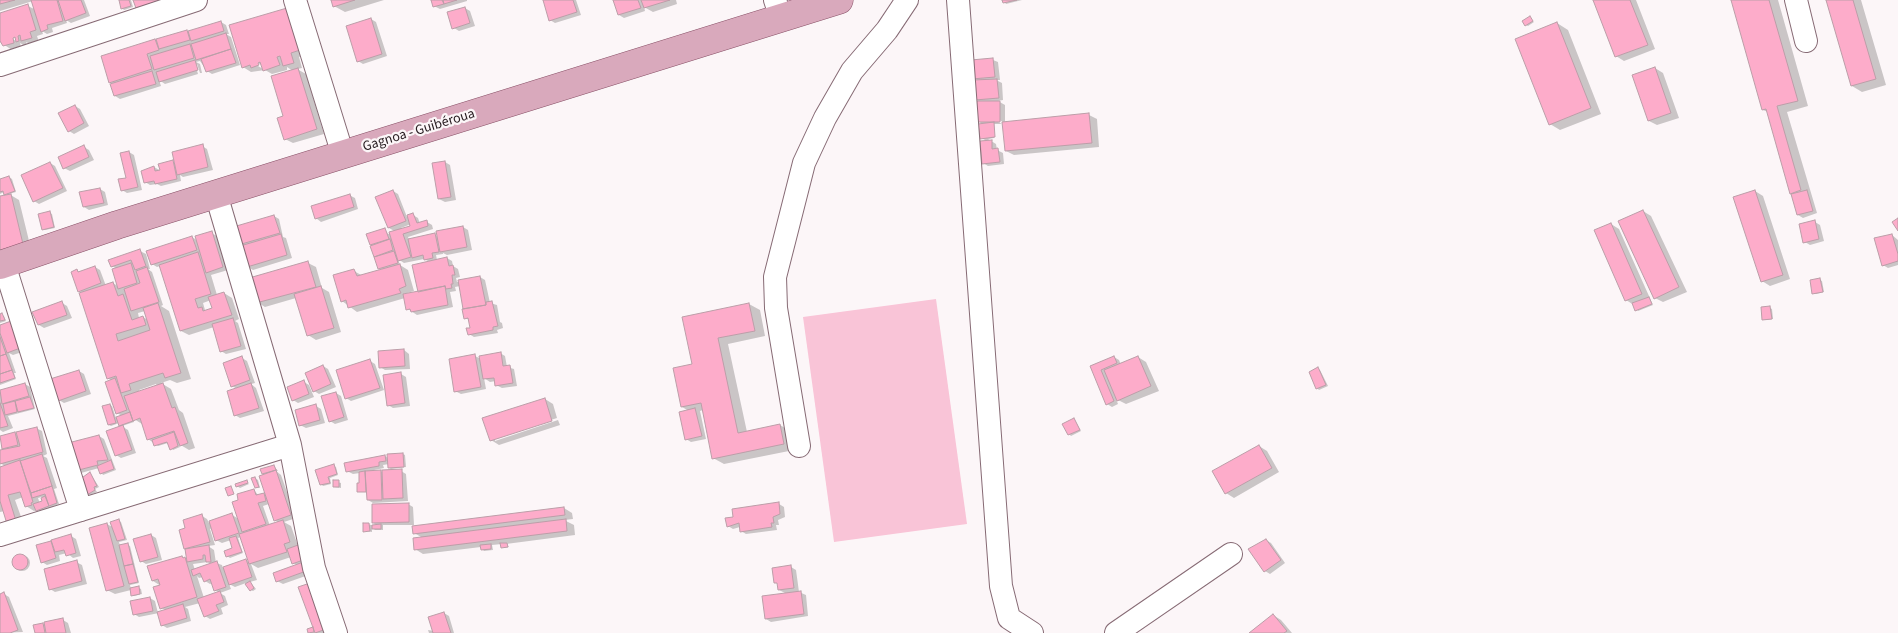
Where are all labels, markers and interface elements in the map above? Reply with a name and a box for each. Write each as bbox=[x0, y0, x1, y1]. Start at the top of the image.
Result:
street label: Gagnoa - Guibéroua bbox=[361, 106, 477, 156]

